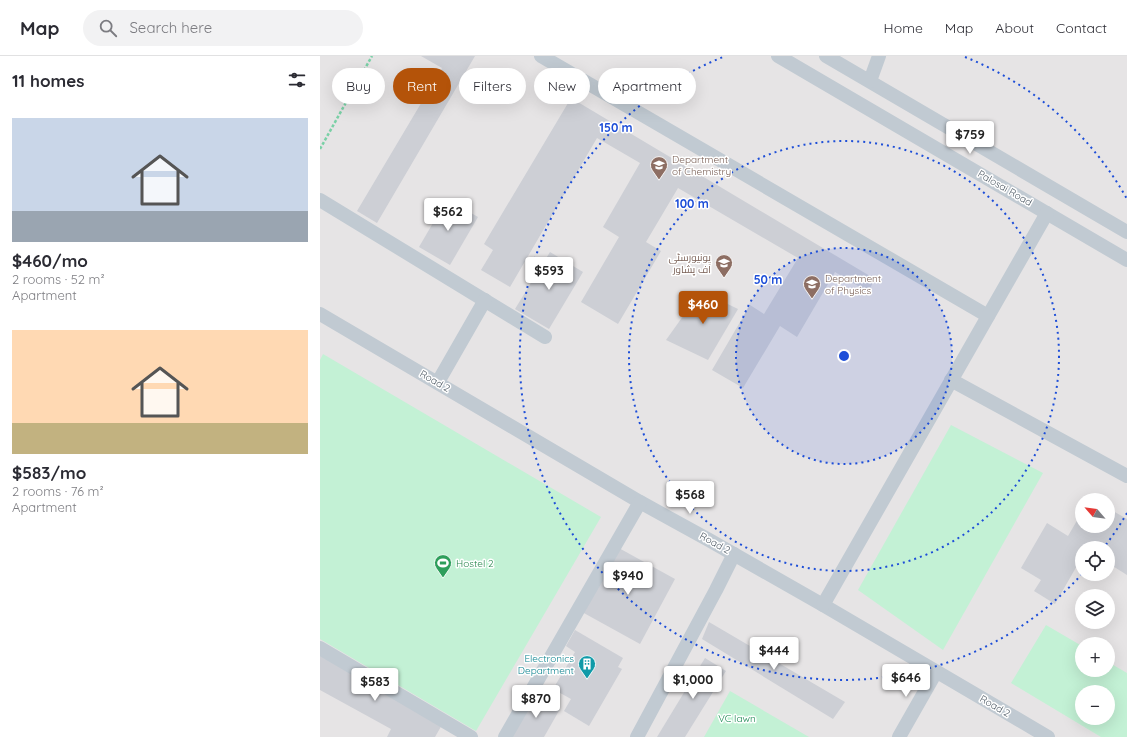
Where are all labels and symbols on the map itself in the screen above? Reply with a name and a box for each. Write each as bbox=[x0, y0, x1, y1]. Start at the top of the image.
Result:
text: 150 m bbox=[599, 120, 633, 135]
pin: $759 bbox=[946, 121, 994, 155]
place label: Department of Chemistry bbox=[672, 153, 731, 178]
school or university icon: Department of Chemistry bbox=[649, 155, 669, 180]
street label: Palosai Road bbox=[975, 167, 1035, 209]
text: 100 m bbox=[675, 196, 709, 211]
pin: $562 bbox=[424, 198, 472, 232]
place label: یونیورسٹی آف پشاور bbox=[668, 251, 711, 276]
school or university icon: یونیورسٹی آف پشاور bbox=[714, 253, 734, 278]
pin: $593 bbox=[525, 257, 573, 291]
text: 50 m bbox=[754, 272, 782, 287]
place label: Department of Physics bbox=[825, 272, 882, 297]
school or university icon: Department of Physics bbox=[802, 274, 822, 299]
pin: $460 bbox=[679, 291, 727, 325]
centre of rings bbox=[837, 349, 851, 363]
street label: Road 2 bbox=[417, 367, 453, 395]
pin: $568 bbox=[666, 481, 714, 515]
north arrow bbox=[1075, 493, 1115, 533]
street label: Road 2 bbox=[697, 529, 733, 557]
sports icon: Hostel 2 bbox=[433, 553, 453, 578]
place label: Hostel 2 bbox=[456, 557, 494, 570]
pin: $940 bbox=[604, 562, 652, 596]
pin: $444 bbox=[750, 637, 798, 671]
place label: Electronics Department bbox=[518, 652, 575, 677]
building icon: Electronics Department bbox=[577, 654, 597, 679]
pin: $646 bbox=[882, 664, 930, 698]
pin: $1,000 bbox=[660, 666, 726, 700]
pin: $583 bbox=[351, 668, 399, 702]
pin: $870 bbox=[512, 685, 560, 719]
street label: Road 2 bbox=[977, 692, 1013, 720]
park label: VC lawn bbox=[718, 712, 756, 725]

